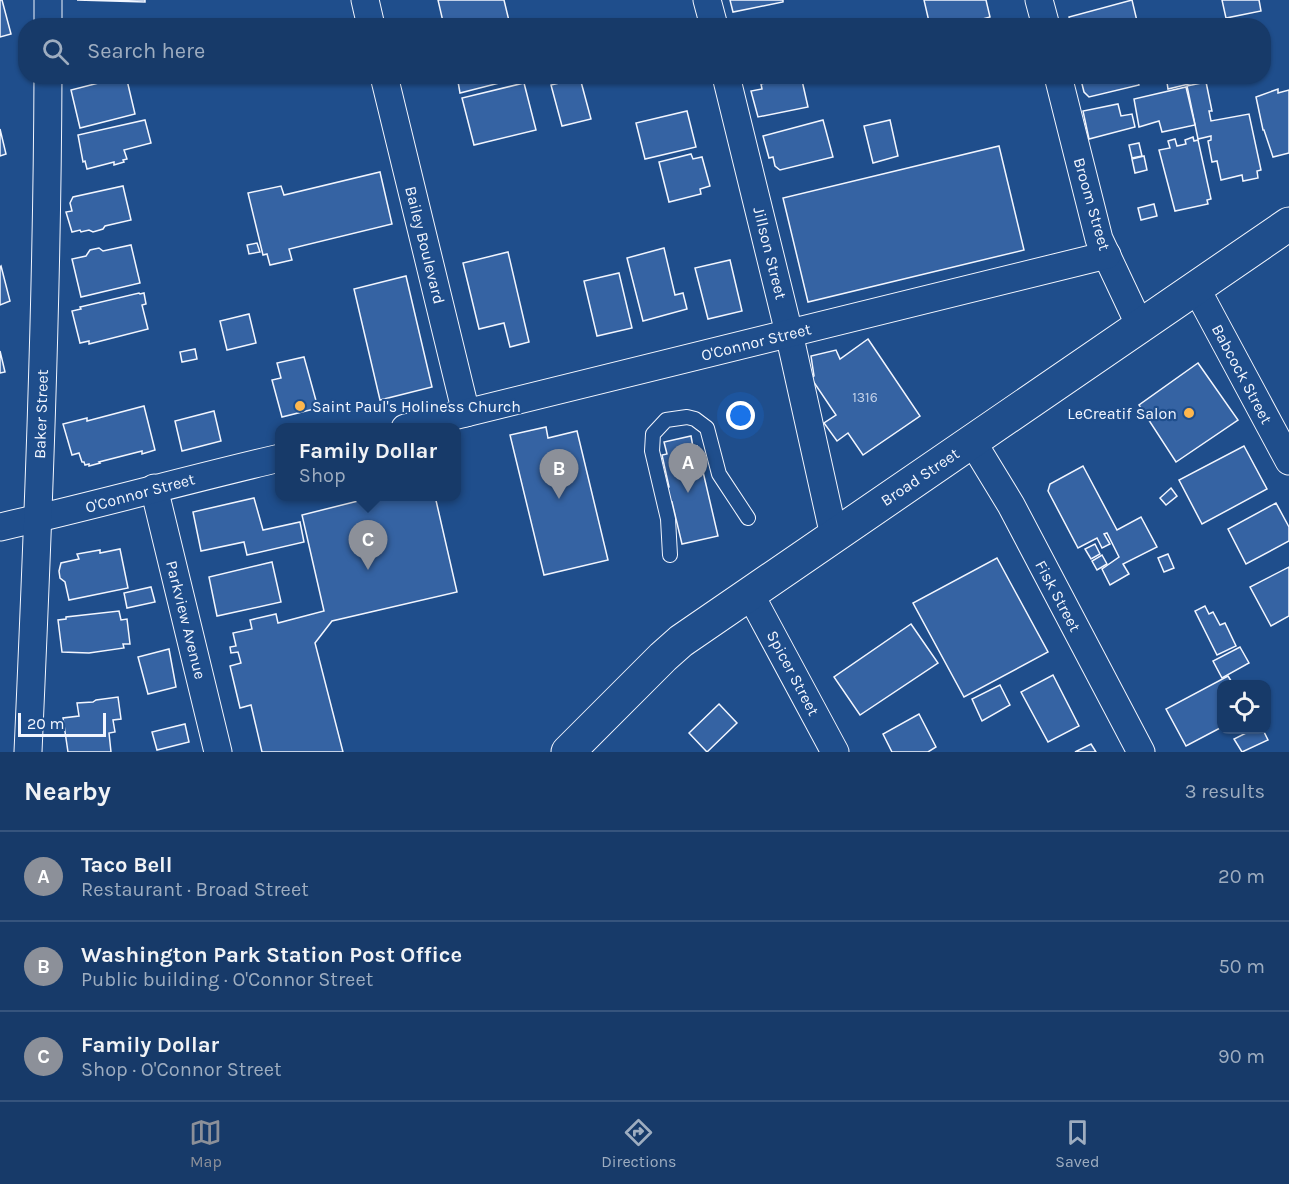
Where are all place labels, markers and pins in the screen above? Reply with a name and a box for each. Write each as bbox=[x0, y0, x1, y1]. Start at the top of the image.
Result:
place label: Saint Paul's Holiness Church bbox=[312, 397, 521, 416]
marker: Saint Paul's Holiness Church bbox=[293, 399, 307, 413]
place label: LeCreatif Salon bbox=[1067, 404, 1177, 423]
marker: LeCreatif Salon bbox=[1182, 406, 1196, 420]
pin: A bbox=[668, 444, 708, 493]
pin: B bbox=[540, 450, 578, 499]
pin: C bbox=[348, 520, 388, 570]

